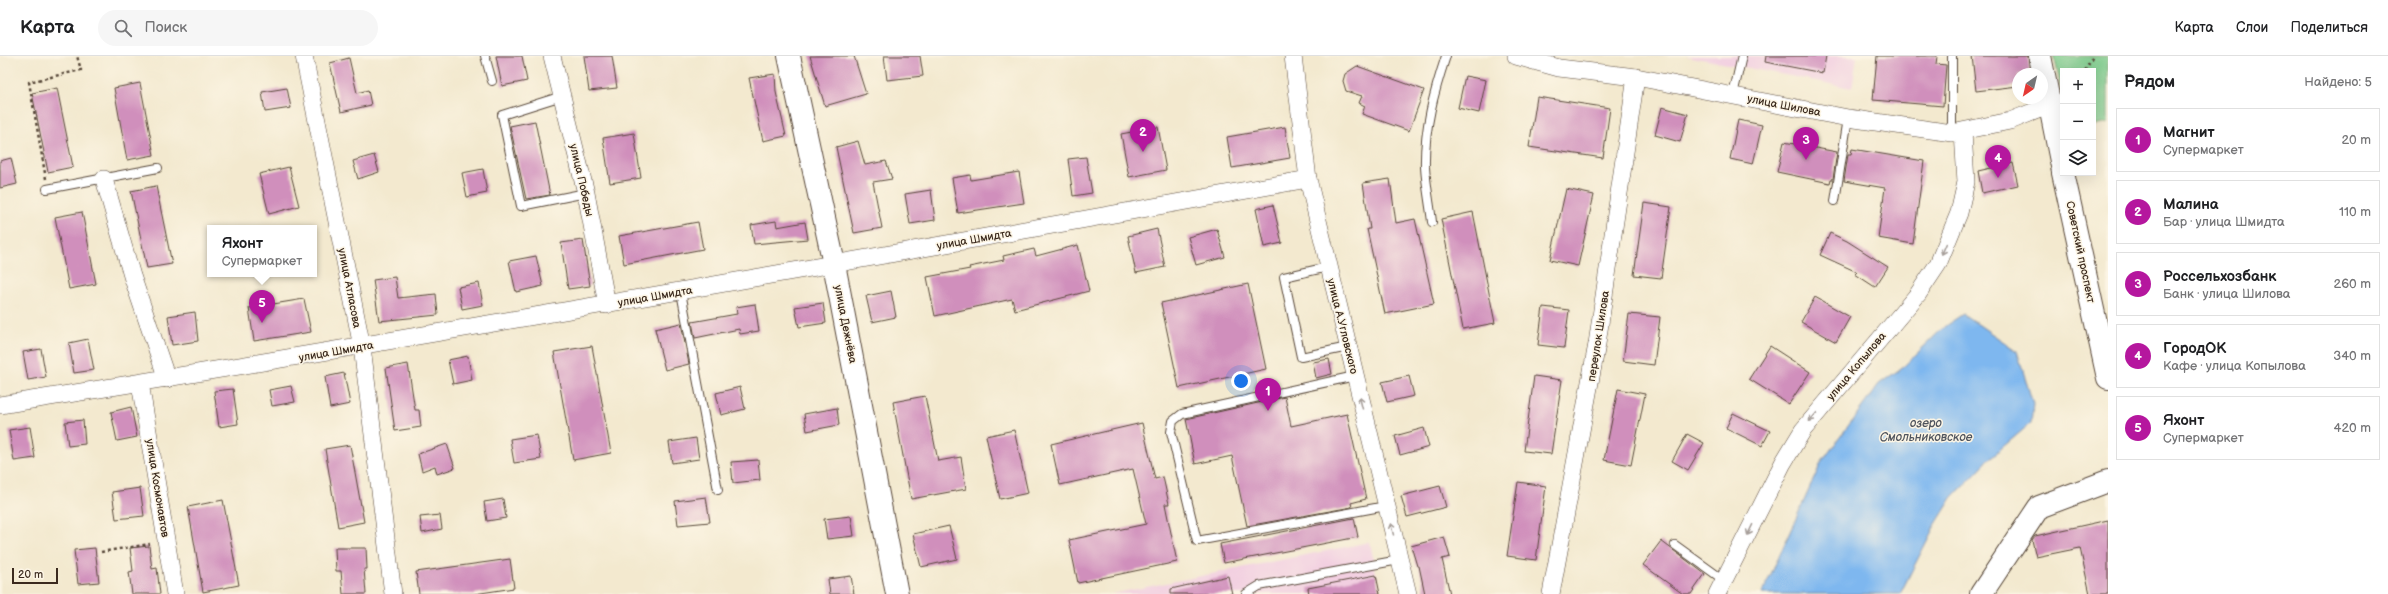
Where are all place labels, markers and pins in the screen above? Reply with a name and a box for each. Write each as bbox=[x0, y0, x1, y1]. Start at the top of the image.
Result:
pin: 2 bbox=[1130, 119, 1156, 152]
pin: 3 bbox=[1793, 127, 1819, 160]
pin: 4 bbox=[1985, 145, 2011, 178]
pin: 5 bbox=[249, 290, 275, 323]
pin: 1 bbox=[1255, 378, 1281, 411]

